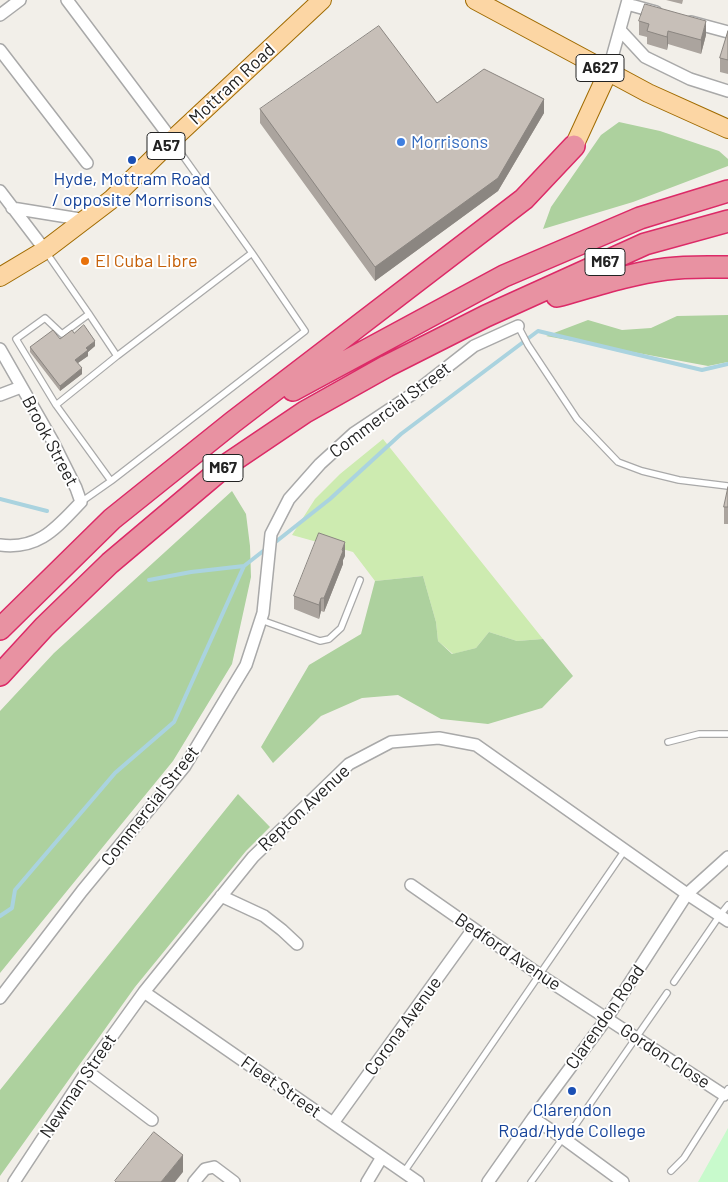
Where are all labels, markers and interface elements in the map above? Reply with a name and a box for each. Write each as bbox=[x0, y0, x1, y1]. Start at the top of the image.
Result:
street label: Mottram Road bbox=[185, 39, 279, 129]
road number: A627 bbox=[576, 54, 624, 82]
place label: Morrisons bbox=[411, 131, 488, 153]
road number: A57 bbox=[147, 132, 185, 160]
marker: Morrisons bbox=[395, 136, 407, 148]
marker: Hyde, Mottram Road / opposite Morrisons bbox=[126, 154, 138, 166]
place label: Hyde, Mottram Road / opposite Morrisons bbox=[52, 168, 212, 210]
road number: M67 bbox=[585, 248, 625, 276]
place label: El Cuba Libre bbox=[95, 250, 198, 272]
marker: El Cuba Libre bbox=[79, 255, 91, 267]
street label: Commercial Street bbox=[325, 357, 455, 463]
street label: Brook Street bbox=[17, 392, 83, 490]
road number: M67 bbox=[203, 454, 243, 482]
street label: Commercial Street bbox=[96, 742, 204, 870]
street label: Repton Avenue bbox=[254, 760, 354, 856]
street label: Bedford Avenue bbox=[451, 909, 565, 995]
street label: Clarendon Road bbox=[561, 961, 649, 1073]
street label: Corona Avenue bbox=[360, 972, 446, 1080]
street label: Gordon Close bbox=[616, 1019, 714, 1093]
street label: Newman Street bbox=[35, 1030, 121, 1142]
street label: Fleet Street bbox=[237, 1052, 325, 1122]
marker: Clarendon Road/Hyde College bbox=[566, 1085, 578, 1097]
place label: Clarendon Road/Hyde College bbox=[498, 1099, 646, 1142]

